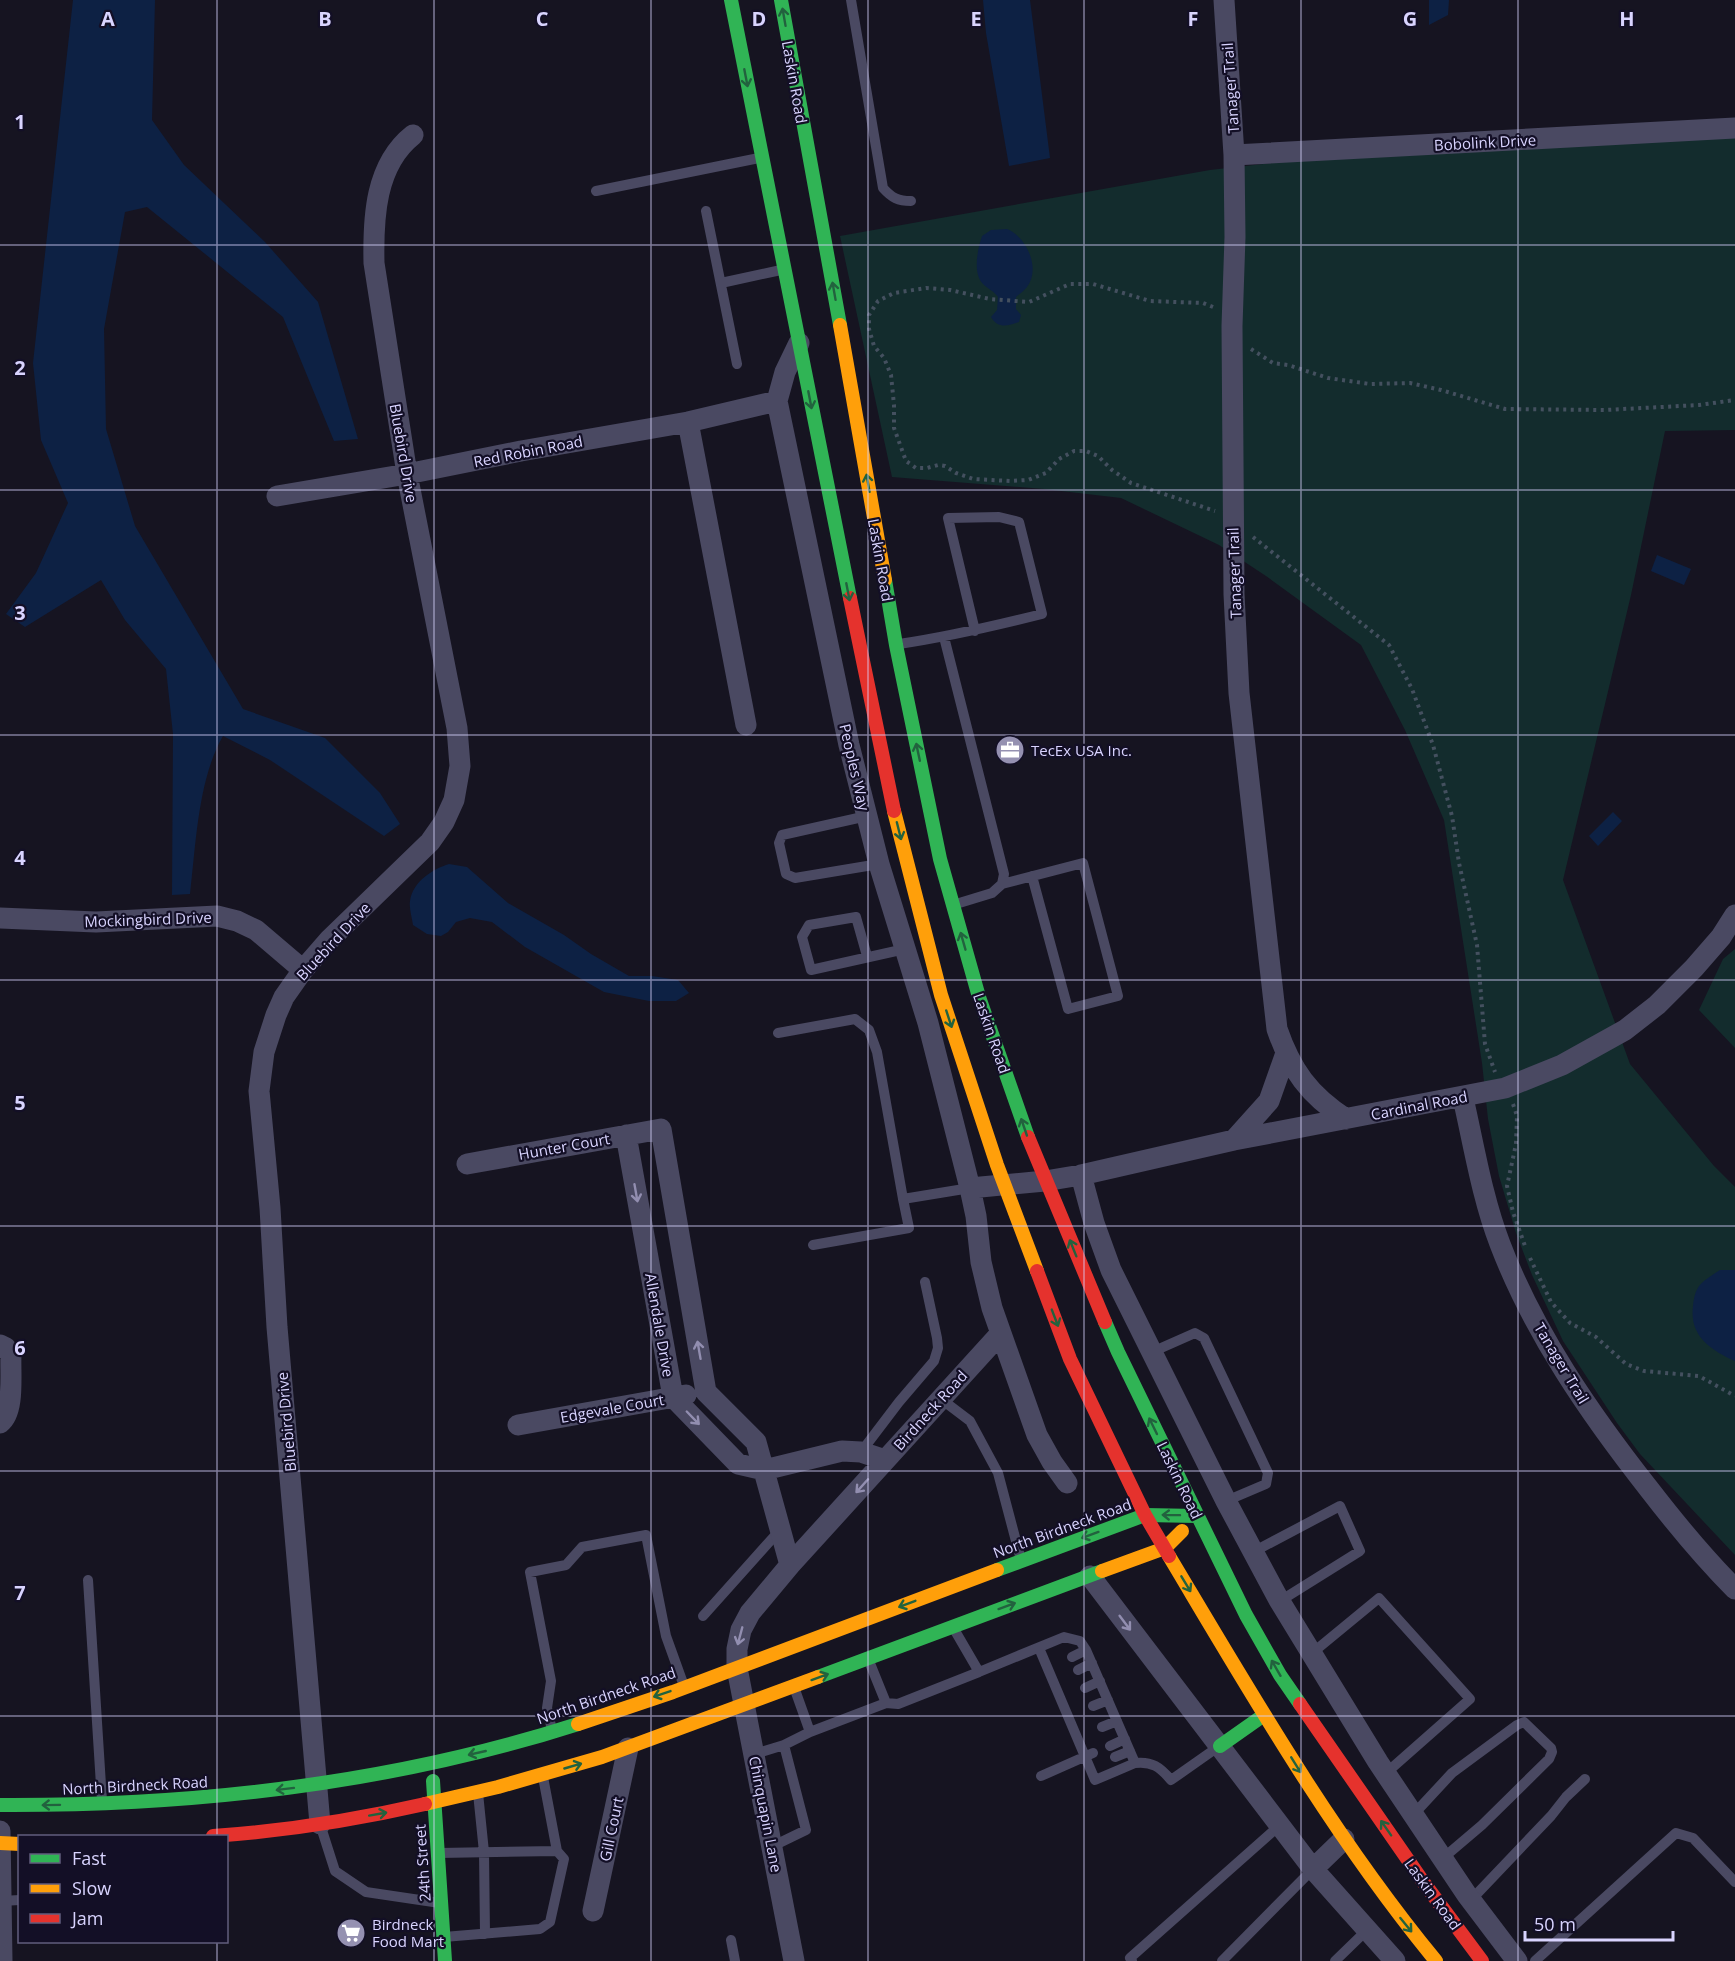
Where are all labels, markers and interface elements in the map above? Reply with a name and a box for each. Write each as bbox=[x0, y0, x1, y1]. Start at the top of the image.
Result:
text: A bbox=[101, 5, 115, 32]
text: B bbox=[318, 5, 332, 32]
text: C bbox=[536, 5, 549, 32]
text: D bbox=[752, 5, 766, 32]
text: E bbox=[970, 5, 982, 32]
text: F bbox=[1188, 5, 1198, 32]
text: G bbox=[1403, 5, 1417, 32]
text: H bbox=[1619, 5, 1635, 32]
one-way arrow bbox=[778, 8, 789, 27]
street label: Laskin Road bbox=[778, 39, 812, 125]
street label: Tanager Trail bbox=[1217, 42, 1243, 134]
one-way arrow bbox=[741, 68, 752, 87]
text: 1 bbox=[14, 108, 26, 135]
street label: Bobolink Drive bbox=[1433, 129, 1537, 155]
one-way arrow bbox=[829, 282, 840, 302]
text: 2 bbox=[14, 354, 26, 381]
one-way arrow bbox=[805, 390, 816, 410]
street label: Bluebird Drive bbox=[385, 402, 423, 504]
street label: Red Robin Road bbox=[472, 431, 584, 471]
one-way arrow bbox=[862, 474, 873, 494]
street label: Laskin Road bbox=[864, 517, 898, 603]
street label: Tanager Trail bbox=[1222, 527, 1246, 619]
one-way arrow bbox=[843, 581, 854, 601]
text: 3 bbox=[14, 599, 26, 626]
street label: Peoples Way bbox=[835, 722, 875, 813]
office icon: TecEx USA Inc. bbox=[994, 734, 1026, 766]
place label: TecEx USA Inc. bbox=[1031, 740, 1132, 760]
one-way arrow bbox=[912, 742, 923, 762]
one-way arrow bbox=[893, 821, 905, 840]
text: 4 bbox=[14, 844, 26, 871]
street label: Bluebird Drive bbox=[292, 898, 374, 984]
street label: Mockingbird Drive bbox=[84, 907, 212, 931]
one-way arrow bbox=[957, 932, 968, 951]
street label: Laskin Road bbox=[969, 990, 1015, 1076]
one-way arrow bbox=[944, 1009, 955, 1028]
street label: Cardinal Road bbox=[1369, 1086, 1469, 1124]
text: 5 bbox=[14, 1089, 26, 1116]
one-way arrow bbox=[1017, 1118, 1028, 1137]
street label: Hunter Court bbox=[517, 1128, 611, 1164]
one-way arrow bbox=[631, 1182, 642, 1202]
one-way arrow bbox=[1067, 1239, 1078, 1258]
street label: Allendale Drive bbox=[641, 1272, 679, 1378]
one-way arrow bbox=[1050, 1308, 1061, 1327]
street label: Tanager Trail bbox=[1530, 1319, 1594, 1407]
text: 6 bbox=[14, 1334, 26, 1361]
one-way arrow bbox=[693, 1340, 704, 1360]
street label: Birdneck Road bbox=[889, 1366, 971, 1454]
street label: Bluebird Drive bbox=[272, 1371, 300, 1473]
street label: Edgevale Court bbox=[558, 1389, 666, 1427]
one-way arrow bbox=[686, 1411, 701, 1426]
one-way arrow bbox=[1147, 1417, 1159, 1435]
street label: Laskin Road bbox=[1153, 1438, 1207, 1522]
one-way arrow bbox=[855, 1478, 869, 1493]
street label: North Birdneck Road bbox=[990, 1494, 1134, 1562]
one-way arrow bbox=[1162, 1510, 1182, 1521]
one-way arrow bbox=[1081, 1531, 1100, 1542]
one-way arrow bbox=[1180, 1575, 1192, 1592]
text: 7 bbox=[14, 1579, 26, 1606]
one-way arrow bbox=[898, 1599, 917, 1610]
one-way arrow bbox=[997, 1600, 1016, 1611]
one-way arrow bbox=[1119, 1614, 1132, 1630]
one-way arrow bbox=[734, 1626, 746, 1645]
one-way arrow bbox=[1270, 1660, 1282, 1677]
street label: North Birdneck Road bbox=[534, 1662, 678, 1728]
one-way arrow bbox=[810, 1671, 828, 1682]
one-way arrow bbox=[654, 1690, 672, 1701]
one-way arrow bbox=[467, 1747, 486, 1759]
street label: Chinquapin Lane bbox=[745, 1754, 787, 1874]
one-way arrow bbox=[1289, 1756, 1302, 1773]
one-way arrow bbox=[563, 1760, 582, 1771]
street label: North Birdneck Road bbox=[62, 1771, 208, 1799]
one-way arrow bbox=[276, 1784, 296, 1795]
street label: Gill Court bbox=[594, 1795, 628, 1863]
one-way arrow bbox=[42, 1800, 62, 1811]
one-way arrow bbox=[367, 1808, 387, 1819]
one-way arrow bbox=[1380, 1821, 1392, 1837]
street label: 24th Street bbox=[409, 1824, 435, 1902]
legend bbox=[18, 1835, 228, 1943]
text: Fast bbox=[72, 1846, 106, 1870]
street label: Laskin Road bbox=[1400, 1854, 1466, 1934]
text: Slow bbox=[72, 1876, 111, 1900]
scale bar bbox=[1525, 1904, 1674, 1942]
text: Jam bbox=[70, 1906, 104, 1930]
text: 50 m bbox=[1534, 1912, 1576, 1936]
place label: Birdneck Food Mart bbox=[372, 1914, 444, 1951]
supermarket icon: Birdneck Food Mart bbox=[335, 1917, 367, 1949]
one-way arrow bbox=[1400, 1917, 1413, 1933]

